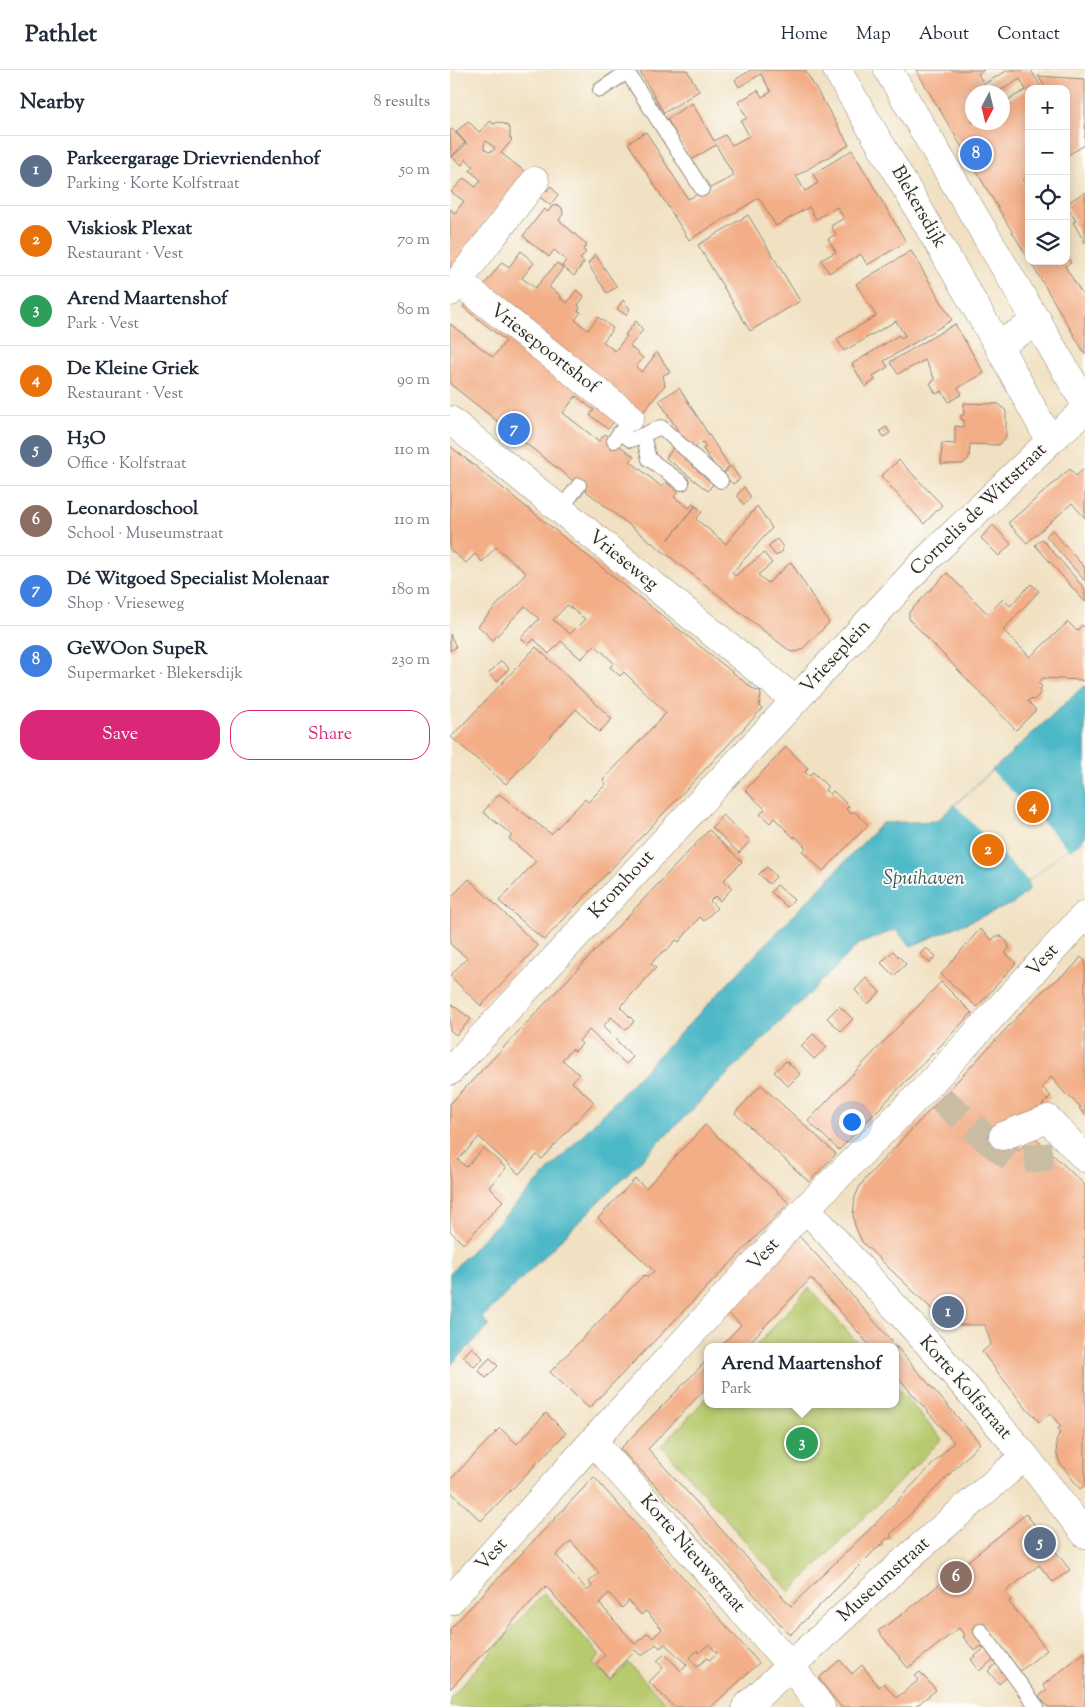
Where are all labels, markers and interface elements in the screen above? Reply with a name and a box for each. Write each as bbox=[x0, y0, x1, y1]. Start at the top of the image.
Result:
text: Pathlet bbox=[25, 18, 97, 52]
text: Home bbox=[781, 22, 828, 48]
text: Map bbox=[856, 22, 891, 48]
text: About bbox=[919, 22, 969, 48]
text: Contact bbox=[997, 22, 1060, 48]
north arrow bbox=[965, 85, 1010, 130]
map controls bbox=[1025, 85, 1070, 265]
button: + bbox=[1025, 85, 1070, 130]
text: Nearby bbox=[20, 88, 85, 118]
text: 8 results bbox=[374, 91, 430, 114]
button: − bbox=[1025, 130, 1070, 175]
pin: 8 bbox=[960, 135, 992, 173]
text: Parkeergarage Drievriendenhof bbox=[67, 146, 320, 173]
text: 1 bbox=[33, 159, 39, 182]
text: 50 m bbox=[399, 159, 430, 182]
street label: Blekersdijk bbox=[884, 161, 953, 254]
text: Parking · Korte Kolfstraat bbox=[67, 173, 239, 196]
button: locate bbox=[1025, 175, 1070, 220]
text: Viskiosk Plexat bbox=[67, 216, 192, 243]
button: layers bbox=[1025, 220, 1070, 265]
text: 2 bbox=[32, 229, 40, 252]
text: 70 m bbox=[397, 229, 430, 252]
text: Restaurant · Vest bbox=[67, 243, 183, 266]
text: Arend Maartenshof bbox=[67, 286, 228, 313]
street label: Vriesepoortshof bbox=[484, 298, 605, 401]
text: 3 bbox=[33, 299, 39, 322]
text: 80 m bbox=[397, 299, 430, 322]
text: Park · Vest bbox=[67, 313, 139, 336]
text: De Kleine Griek bbox=[67, 356, 199, 383]
text: 4 bbox=[32, 369, 40, 392]
text: 90 m bbox=[397, 369, 430, 392]
text: Restaurant · Vest bbox=[67, 383, 183, 406]
pin: 7 bbox=[498, 410, 530, 448]
text: H3O bbox=[67, 426, 106, 453]
street label: Cornelis de Wittstraat bbox=[905, 437, 1054, 583]
text: 5 bbox=[33, 439, 39, 462]
text: 110 m bbox=[394, 439, 430, 462]
text: Office · Kolfstraat bbox=[67, 453, 186, 476]
text: Leonardoschool bbox=[67, 496, 198, 523]
text: 6 bbox=[32, 509, 40, 532]
text: 110 m bbox=[394, 509, 430, 532]
text: School · Museumstraat bbox=[67, 523, 223, 546]
street label: Vrieseweg bbox=[582, 524, 664, 598]
text: Dé Witgoed Specialist Molenaar bbox=[67, 566, 329, 593]
text: 7 bbox=[32, 579, 40, 602]
text: 180 m bbox=[391, 579, 430, 602]
text: Shop · Vrieseweg bbox=[67, 593, 184, 616]
street label: Vrieseplein bbox=[795, 614, 877, 700]
text: GeWOon SupeR bbox=[67, 636, 208, 663]
text: 8 bbox=[32, 649, 40, 672]
text: 230 m bbox=[391, 649, 430, 672]
text: Supermarket · Blekersdijk bbox=[67, 663, 243, 686]
button: Save bbox=[20, 710, 220, 760]
button: Share bbox=[230, 710, 430, 760]
pin: 4 bbox=[1017, 788, 1049, 826]
pin: 2 bbox=[972, 831, 1004, 869]
street label: Kromhout bbox=[583, 844, 661, 925]
water label: Spuihaven bbox=[883, 865, 965, 894]
street label: Vest bbox=[1021, 938, 1066, 983]
your location bbox=[839, 1109, 865, 1135]
street label: Vest bbox=[742, 1232, 787, 1278]
pin: 1 bbox=[932, 1293, 964, 1331]
street label: Korte Kolfstraat bbox=[912, 1330, 1018, 1446]
popup bbox=[704, 1343, 899, 1408]
text: Arend Maartenshof bbox=[721, 1351, 882, 1378]
text: Park bbox=[721, 1378, 752, 1401]
pin: 3 bbox=[786, 1424, 818, 1462]
street label: Korte Nieuwstraat bbox=[633, 1489, 751, 1620]
pin: 5 bbox=[1024, 1524, 1056, 1562]
street label: Museumstraat bbox=[832, 1531, 937, 1629]
street label: Vest bbox=[470, 1532, 515, 1578]
pin: 6 bbox=[940, 1558, 972, 1596]

